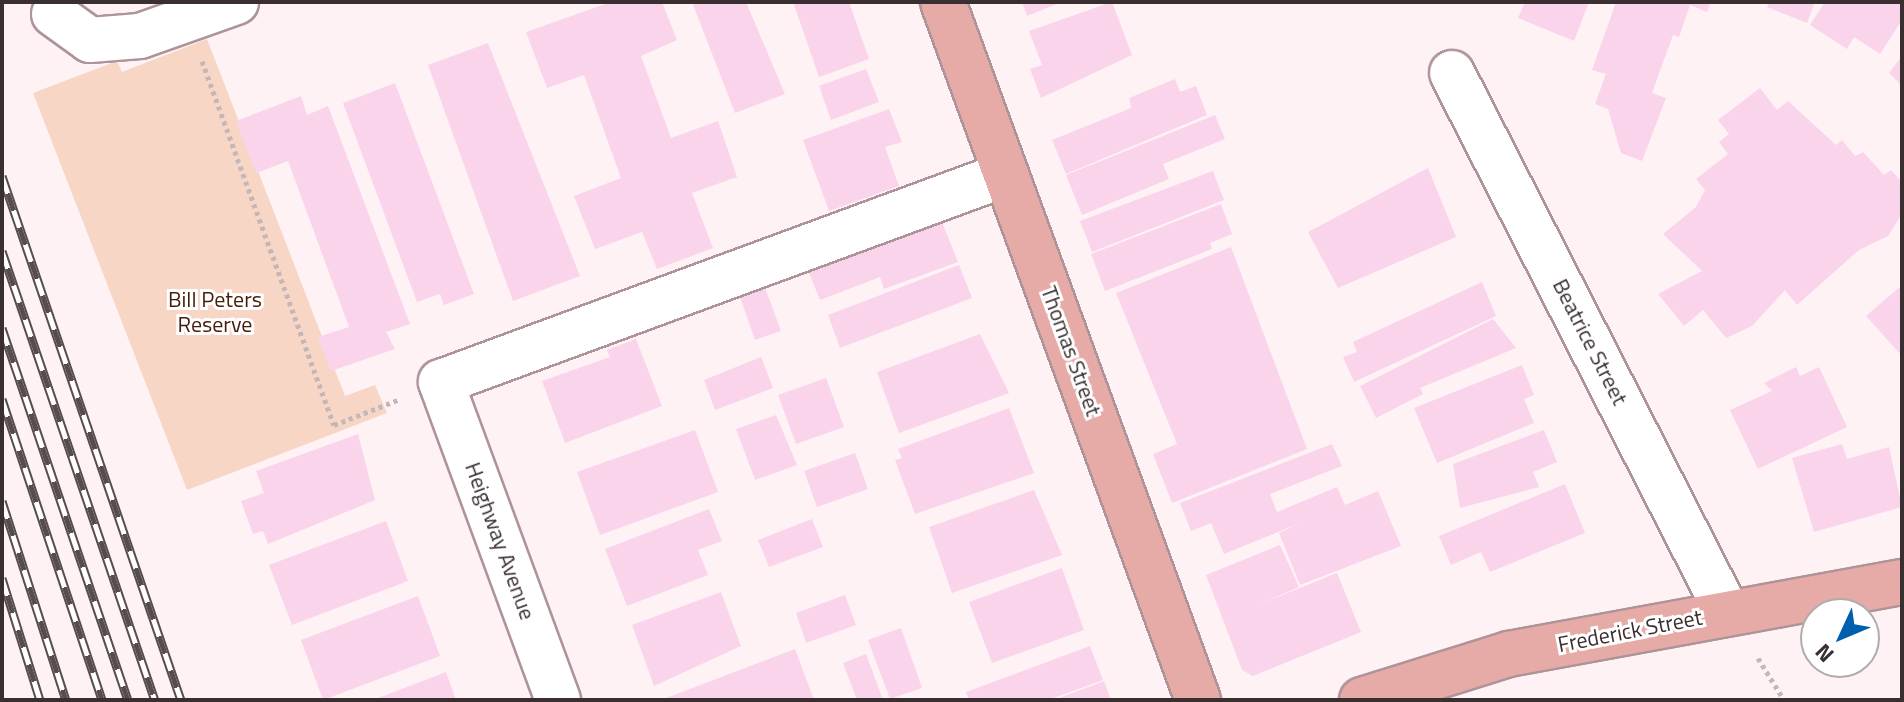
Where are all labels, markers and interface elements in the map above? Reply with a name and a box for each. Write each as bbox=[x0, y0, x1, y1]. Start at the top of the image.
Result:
street label: Beatrice Street bbox=[1547, 275, 1633, 409]
street label: Thomas Street bbox=[1035, 282, 1107, 420]
park label: Bill Peters Reserve bbox=[168, 286, 262, 338]
street label: Heighway Avenue bbox=[459, 459, 541, 623]
north arrow bbox=[1800, 598, 1880, 678]
street label: Frederick Street bbox=[1556, 604, 1704, 658]
text: N bbox=[1807, 636, 1842, 671]

